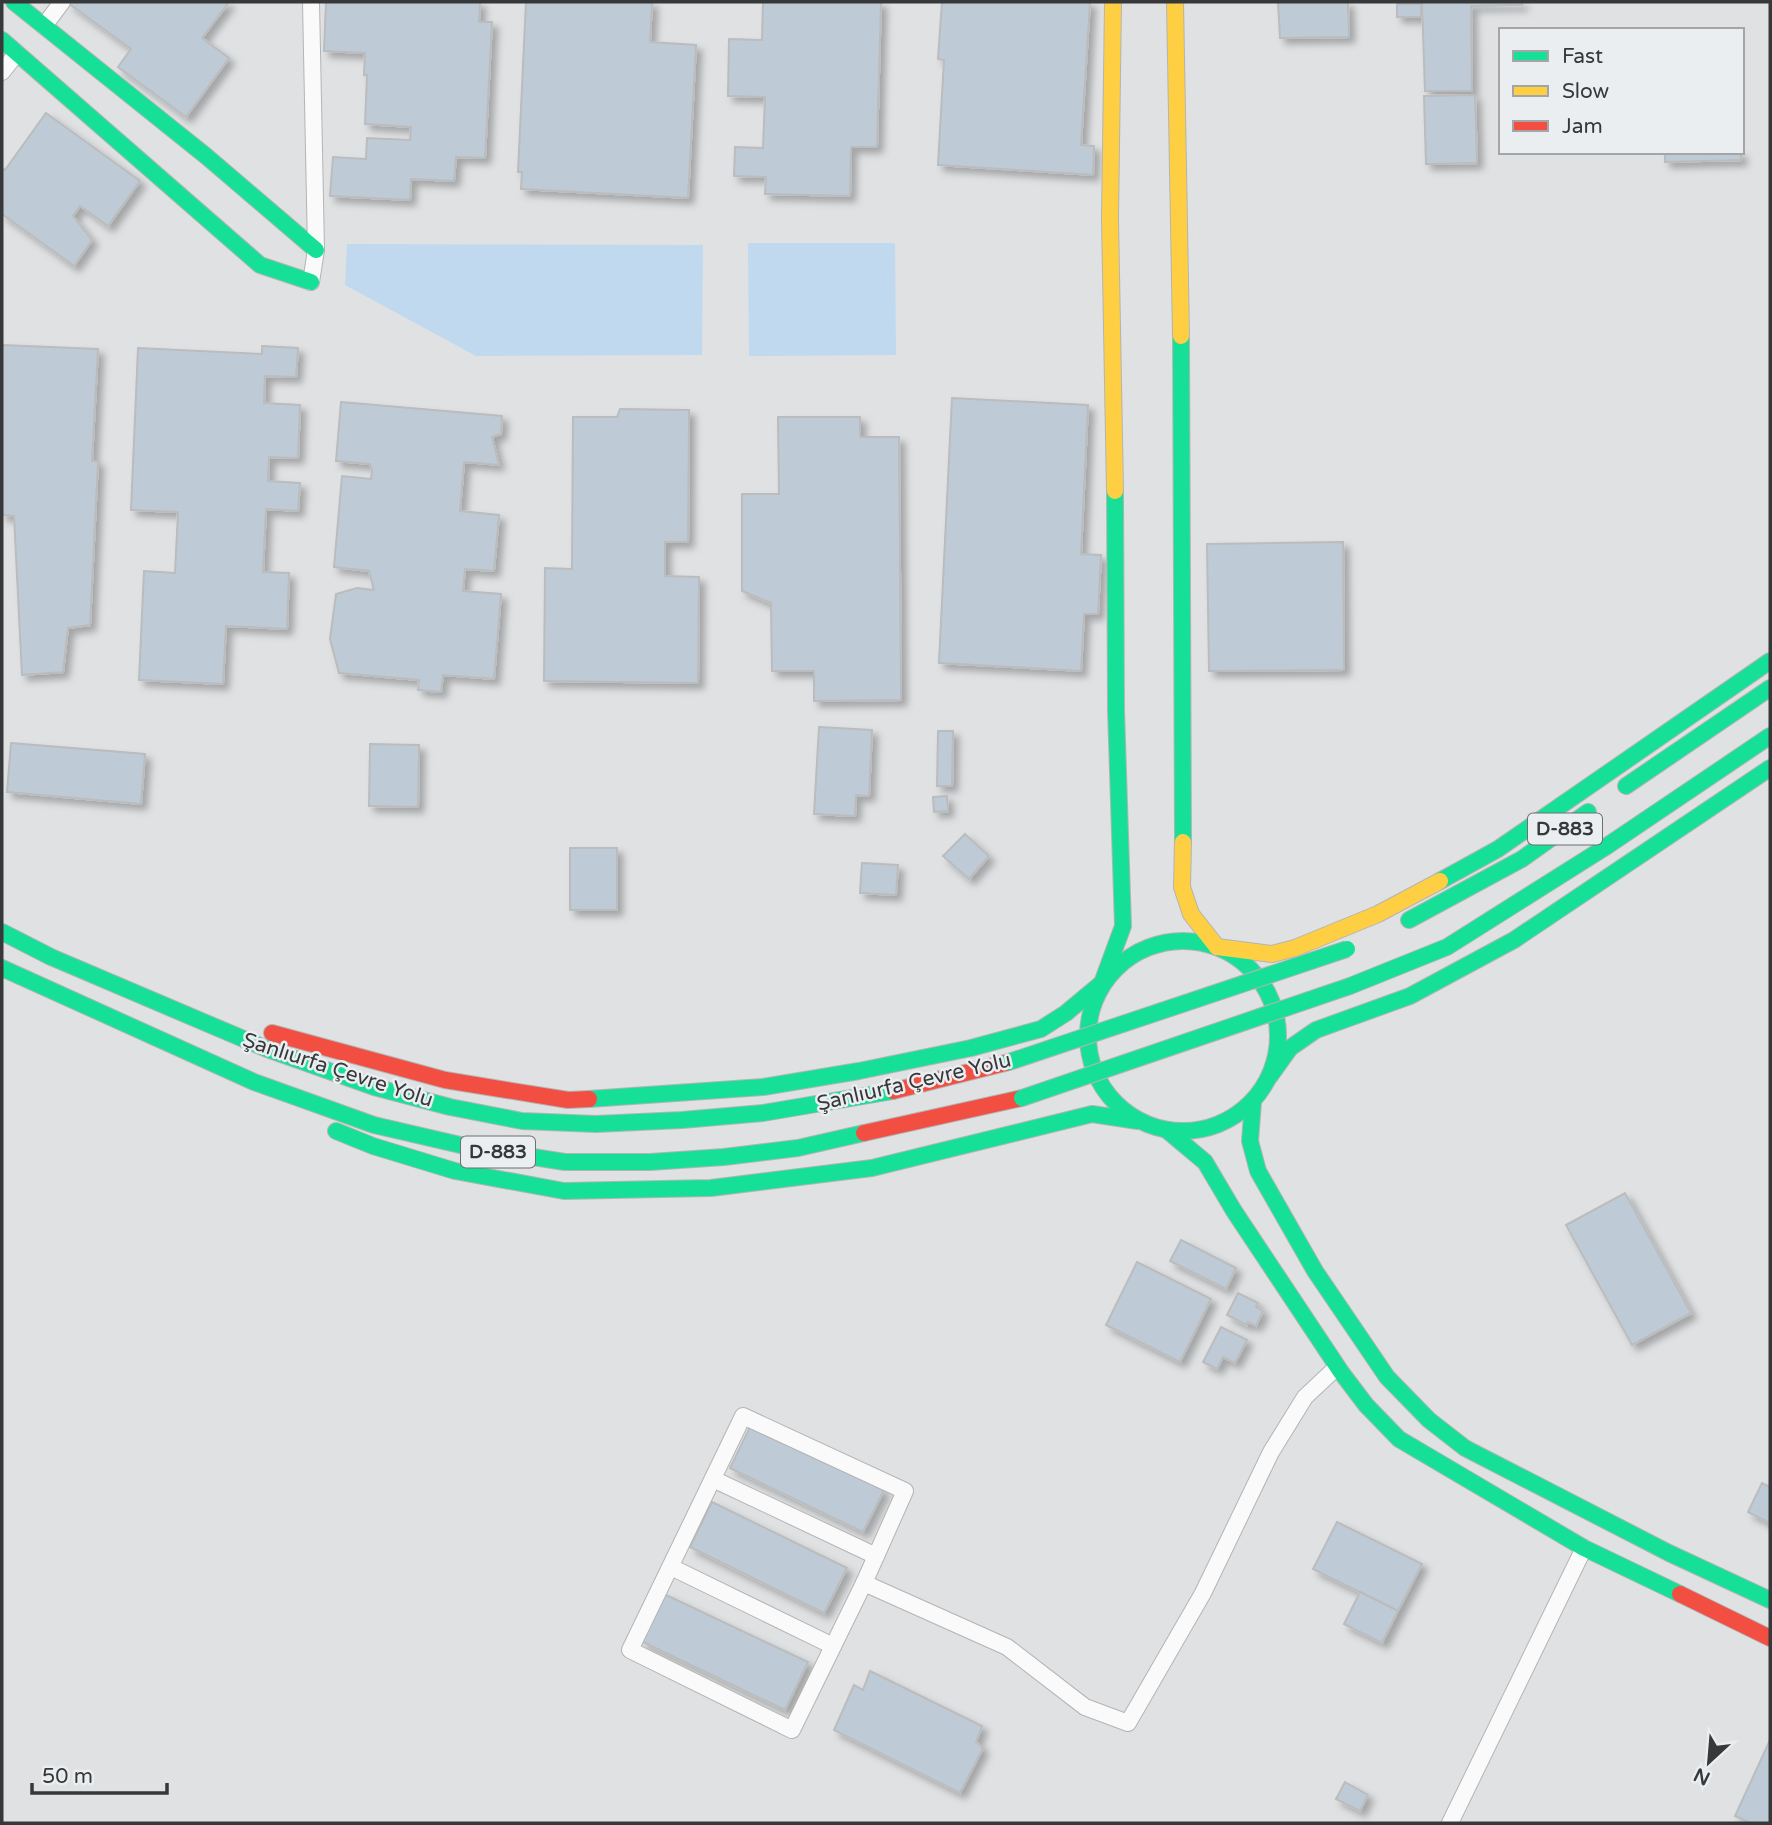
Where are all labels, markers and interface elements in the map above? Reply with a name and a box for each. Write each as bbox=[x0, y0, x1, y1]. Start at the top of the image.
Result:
legend bbox=[1499, 28, 1744, 154]
text: Fast bbox=[1562, 44, 1603, 69]
text: Slow bbox=[1562, 79, 1610, 104]
text: Jam bbox=[1562, 114, 1603, 139]
road number: D-883 bbox=[1528, 814, 1602, 844]
street label: Şanlıurfa Çevre Yolu bbox=[240, 1027, 436, 1113]
street label: Şanlıurfa Çevre Yolu bbox=[814, 1047, 1014, 1117]
road number: D-883 bbox=[461, 1136, 535, 1168]
north arrow bbox=[1674, 1727, 1744, 1797]
scale bar bbox=[32, 1752, 166, 1796]
text: N bbox=[1690, 1763, 1714, 1790]
text: 50 m bbox=[42, 1764, 93, 1789]

